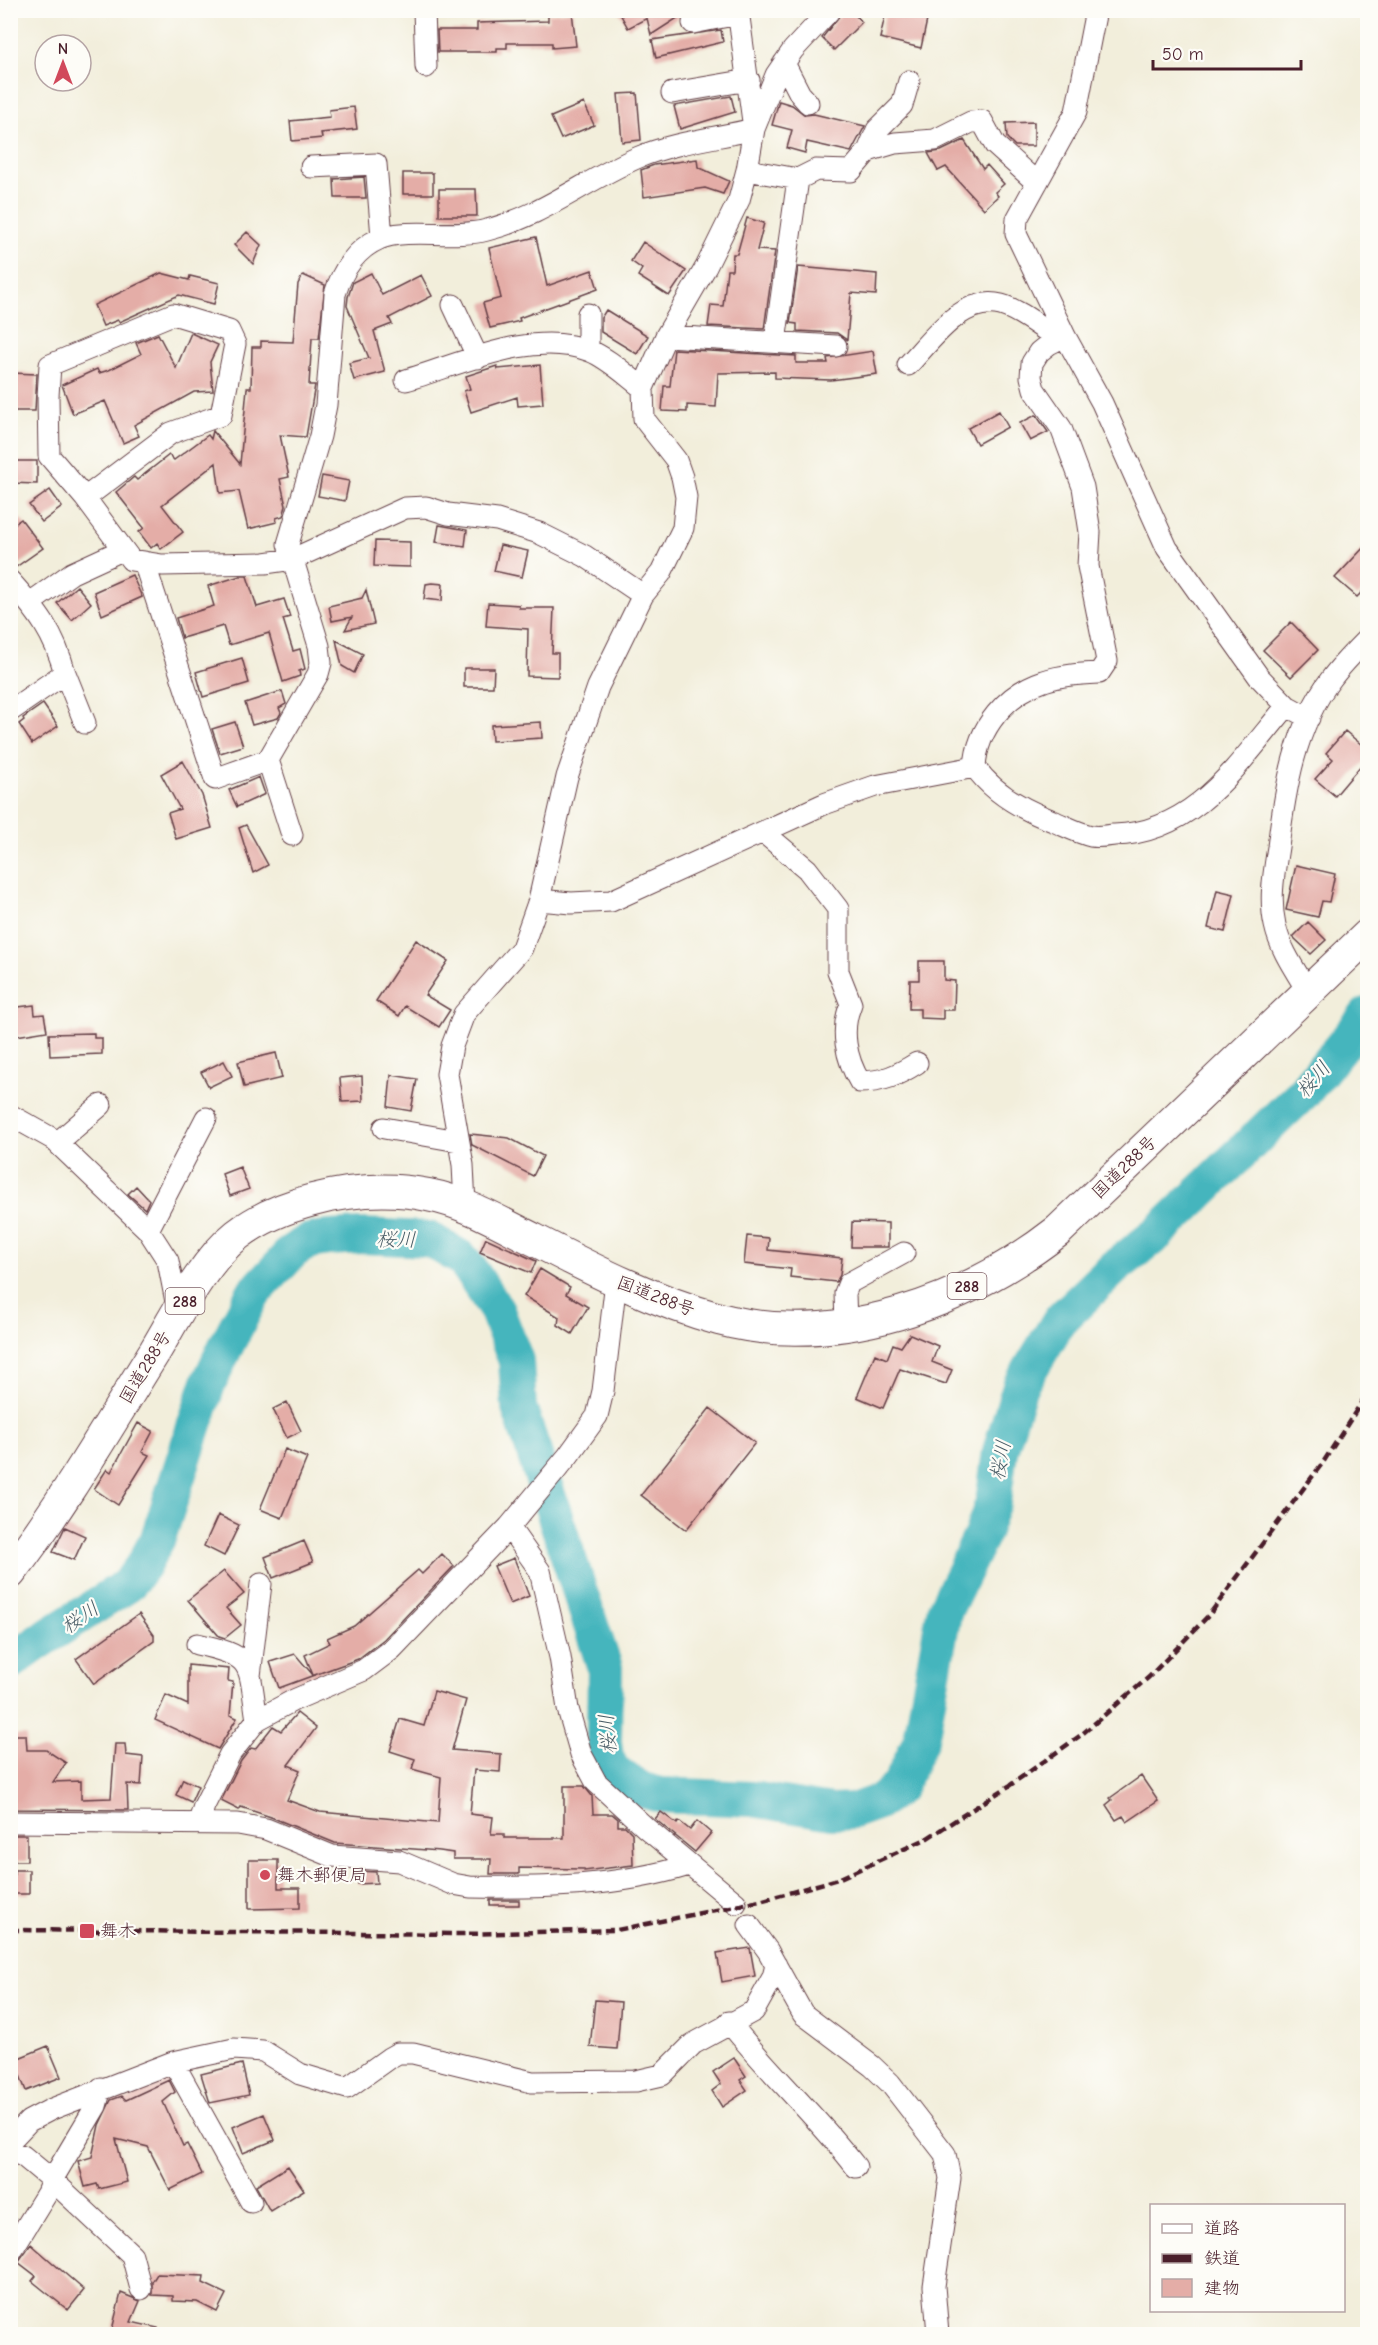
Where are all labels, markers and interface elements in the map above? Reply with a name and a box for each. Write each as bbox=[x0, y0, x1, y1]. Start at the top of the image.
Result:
north arrow bbox=[33, 33, 93, 93]
scale bar bbox=[1153, 33, 1302, 71]
text: N bbox=[58, 40, 68, 58]
text: 50 m bbox=[1162, 44, 1204, 65]
water label: 桜川 bbox=[1292, 1057, 1335, 1102]
street label: 国道288号 bbox=[1088, 1131, 1161, 1203]
water label: 桜川 bbox=[376, 1228, 416, 1251]
street label: 国道288号 bbox=[614, 1272, 698, 1321]
road number: 288 bbox=[948, 1273, 986, 1299]
road number: 288 bbox=[166, 1288, 204, 1314]
street label: 国道288号 bbox=[115, 1327, 176, 1408]
water label: 桜川 bbox=[985, 1438, 1016, 1482]
water label: 桜川 bbox=[57, 1597, 103, 1638]
water label: 桜川 bbox=[595, 1713, 620, 1755]
place label: 舞木郵便局 bbox=[277, 1865, 367, 1886]
marker: 舞木郵便局 bbox=[258, 1868, 272, 1882]
place label: 舞木 bbox=[100, 1921, 136, 1942]
marker: 舞木 bbox=[78, 1922, 96, 1940]
legend bbox=[1150, 2204, 1345, 2312]
text: 道路 bbox=[1204, 2218, 1240, 2239]
text: 鉄道 bbox=[1204, 2248, 1240, 2269]
text: 建物 bbox=[1204, 2278, 1240, 2299]

